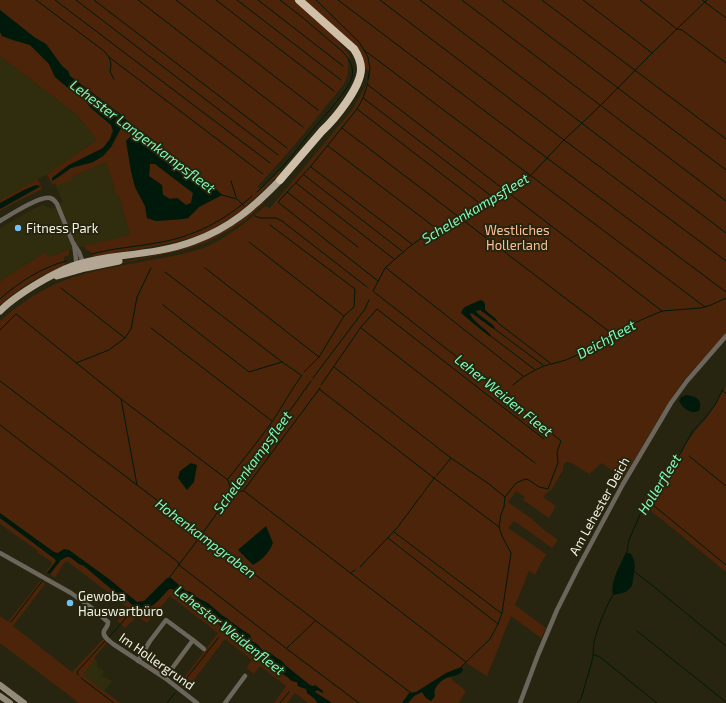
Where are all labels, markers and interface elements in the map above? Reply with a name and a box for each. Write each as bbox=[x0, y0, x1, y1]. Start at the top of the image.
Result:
water label: Lehester Langenkampsfleet bbox=[67, 76, 220, 197]
water label: Schelenkampsfleet bbox=[418, 169, 532, 247]
place label: Fitness Park bbox=[26, 220, 99, 236]
park label: Westliches Hollerland bbox=[484, 222, 550, 253]
marker: Fitness Park bbox=[13, 223, 23, 233]
water label: Deichfleet bbox=[574, 316, 639, 362]
water label: Leher Weiden Fleet bbox=[452, 350, 557, 440]
water label: Schelenkampsfleet bbox=[209, 407, 295, 516]
water label: Hollerfleet bbox=[634, 450, 685, 517]
street label: Am Lehester Deich bbox=[565, 454, 633, 558]
water label: Hohenkampgraben bbox=[152, 495, 260, 581]
water label: Lehester Weidenfleet bbox=[171, 582, 289, 679]
place label: Gewoba Hauswartbüro bbox=[78, 588, 163, 619]
marker: Gewoba Hauswartbüro bbox=[65, 598, 75, 608]
street label: Im Hollergrund bbox=[116, 629, 198, 693]

